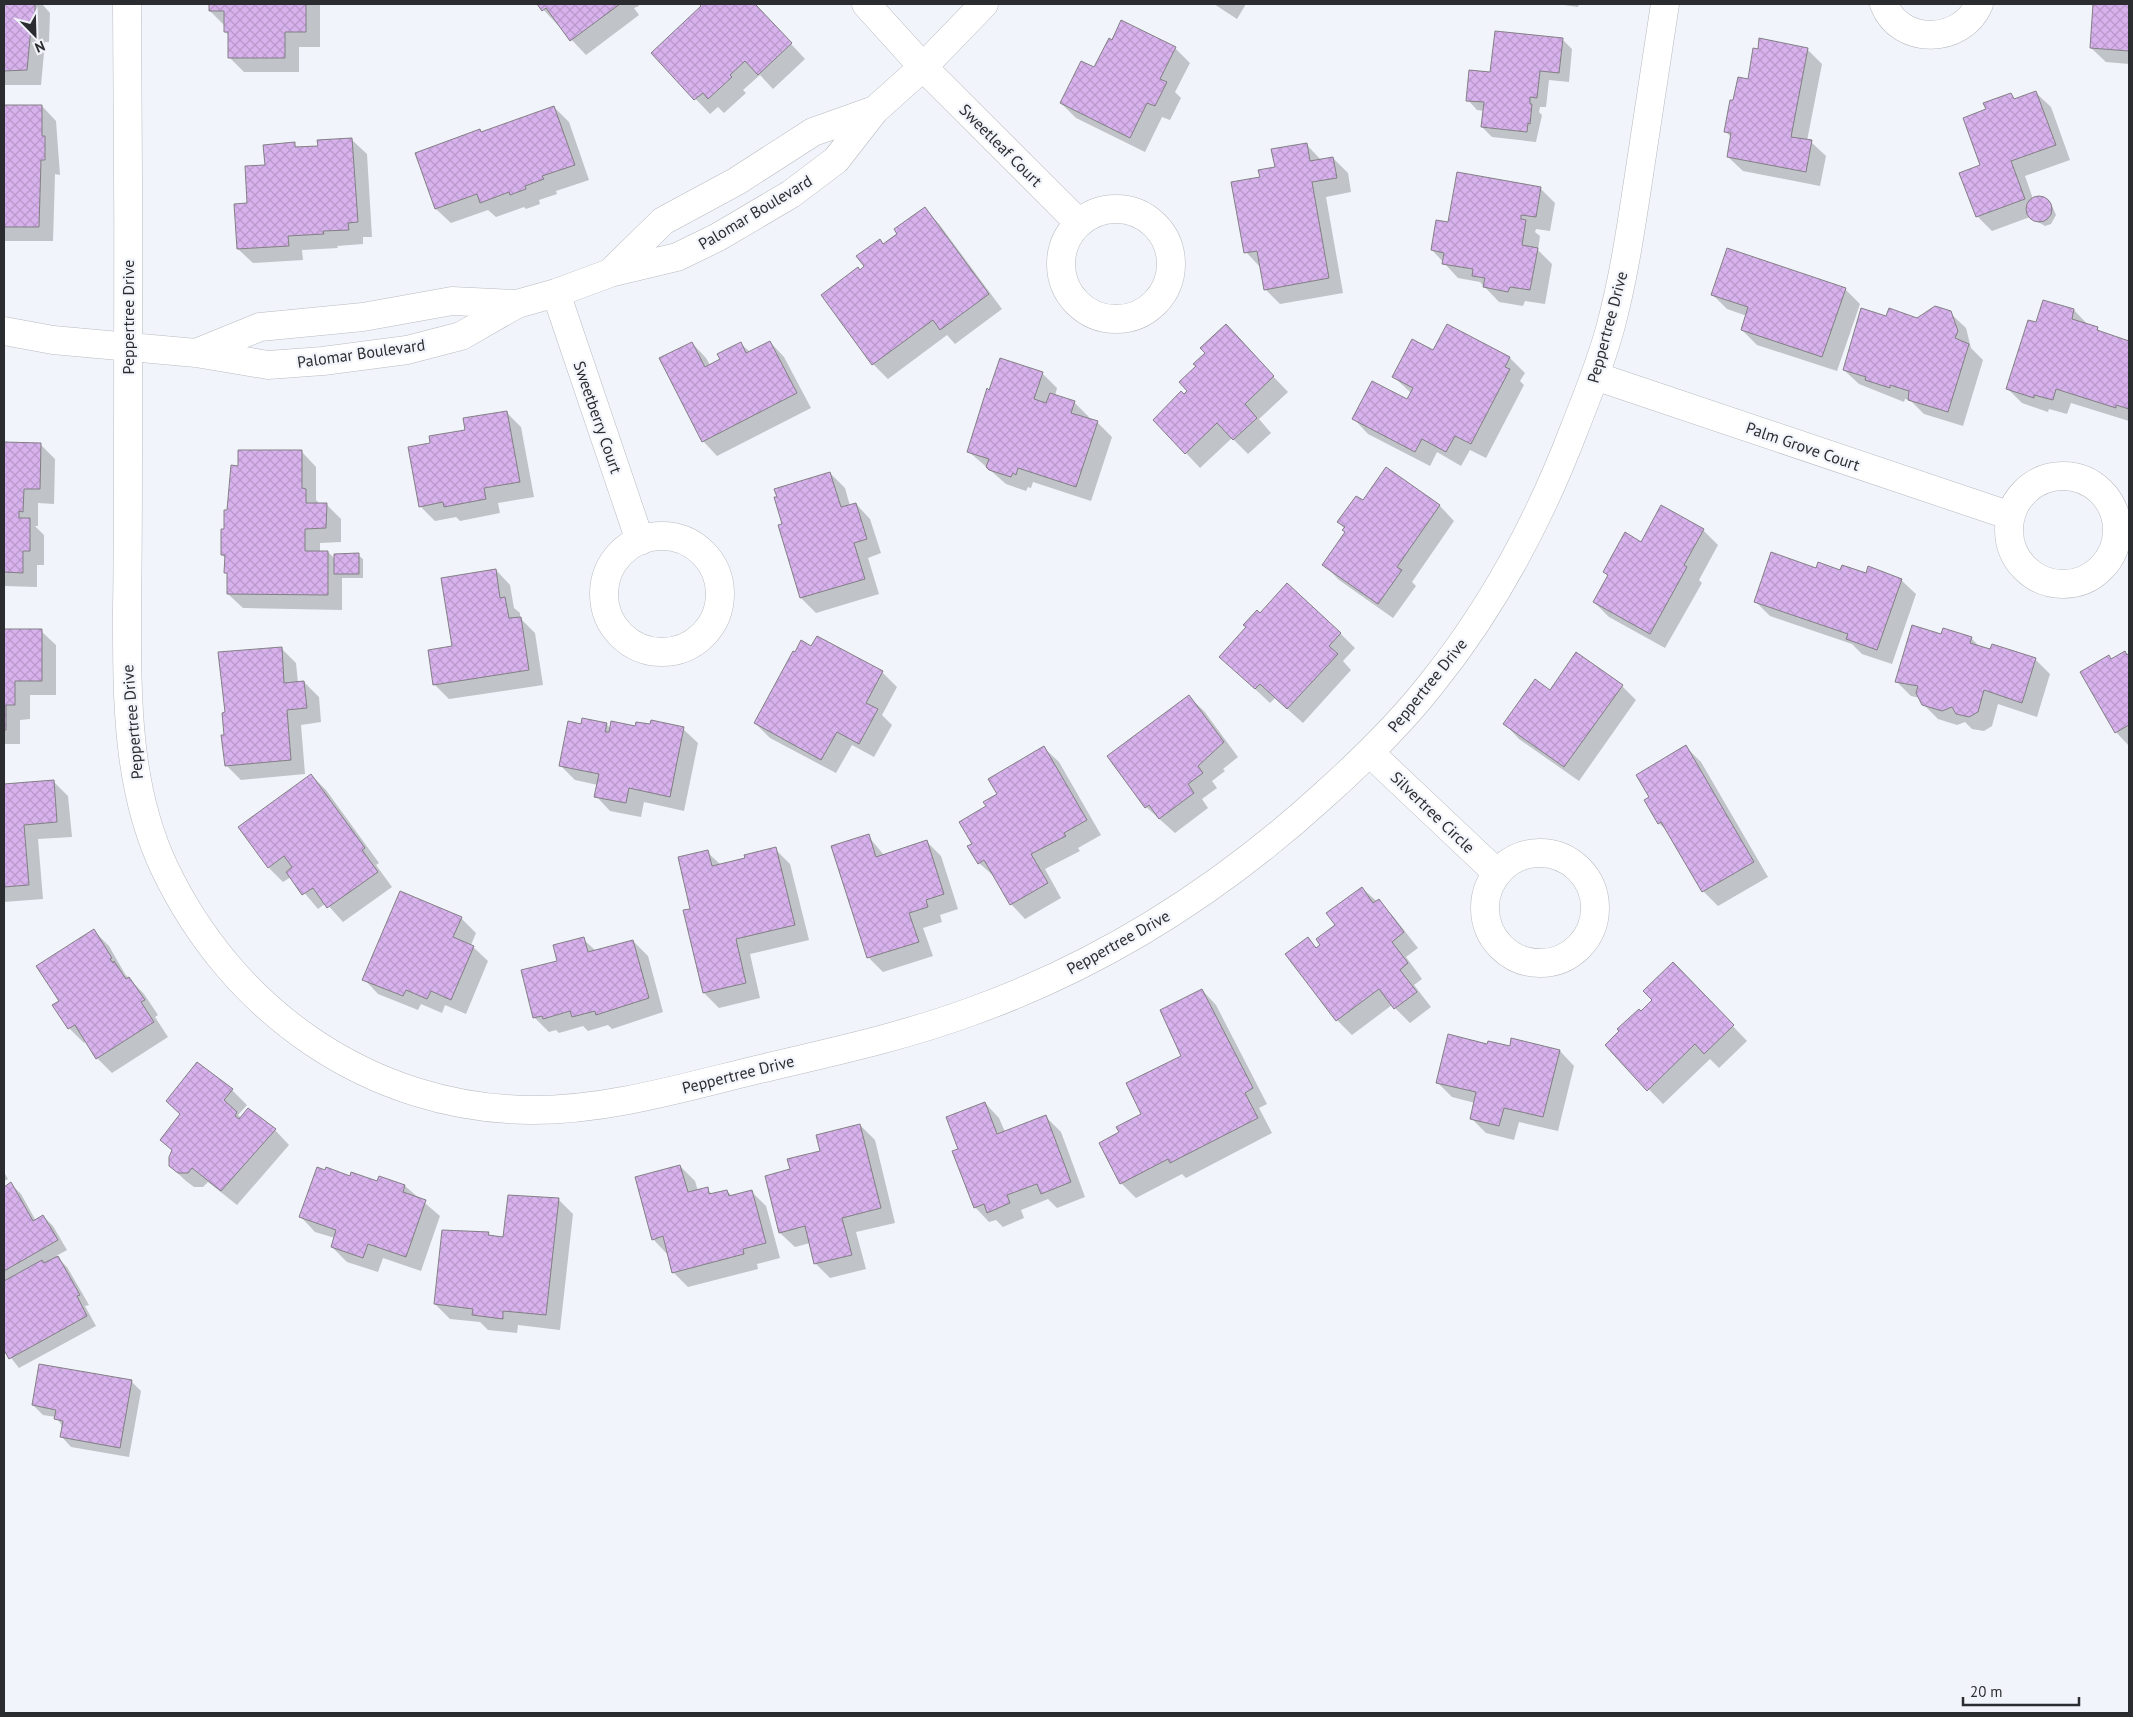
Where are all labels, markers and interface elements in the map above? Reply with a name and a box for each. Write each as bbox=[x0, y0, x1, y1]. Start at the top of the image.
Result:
north arrow bbox=[10, 10, 60, 60]
text: N bbox=[32, 37, 48, 57]
street label: Sweetleaf Court bbox=[955, 99, 1047, 191]
street label: Palomar Boulevard bbox=[695, 170, 815, 254]
street label: Peppertree Drive bbox=[118, 260, 138, 374]
street label: Peppertree Drive bbox=[1582, 269, 1632, 385]
street label: Palomar Boulevard bbox=[296, 334, 426, 372]
street label: Sweetberry Court bbox=[569, 358, 627, 476]
street label: Palm Grove Court bbox=[1744, 417, 1863, 475]
street label: Peppertree Drive bbox=[1383, 634, 1471, 736]
street label: Peppertree Drive bbox=[117, 664, 147, 780]
street label: Silvertree Circle bbox=[1387, 767, 1479, 857]
street label: Peppertree Drive bbox=[1063, 905, 1173, 979]
street label: Peppertree Drive bbox=[680, 1050, 796, 1098]
scale bar bbox=[1963, 1674, 2079, 1706]
text: 20 m bbox=[1970, 1682, 2003, 1701]

